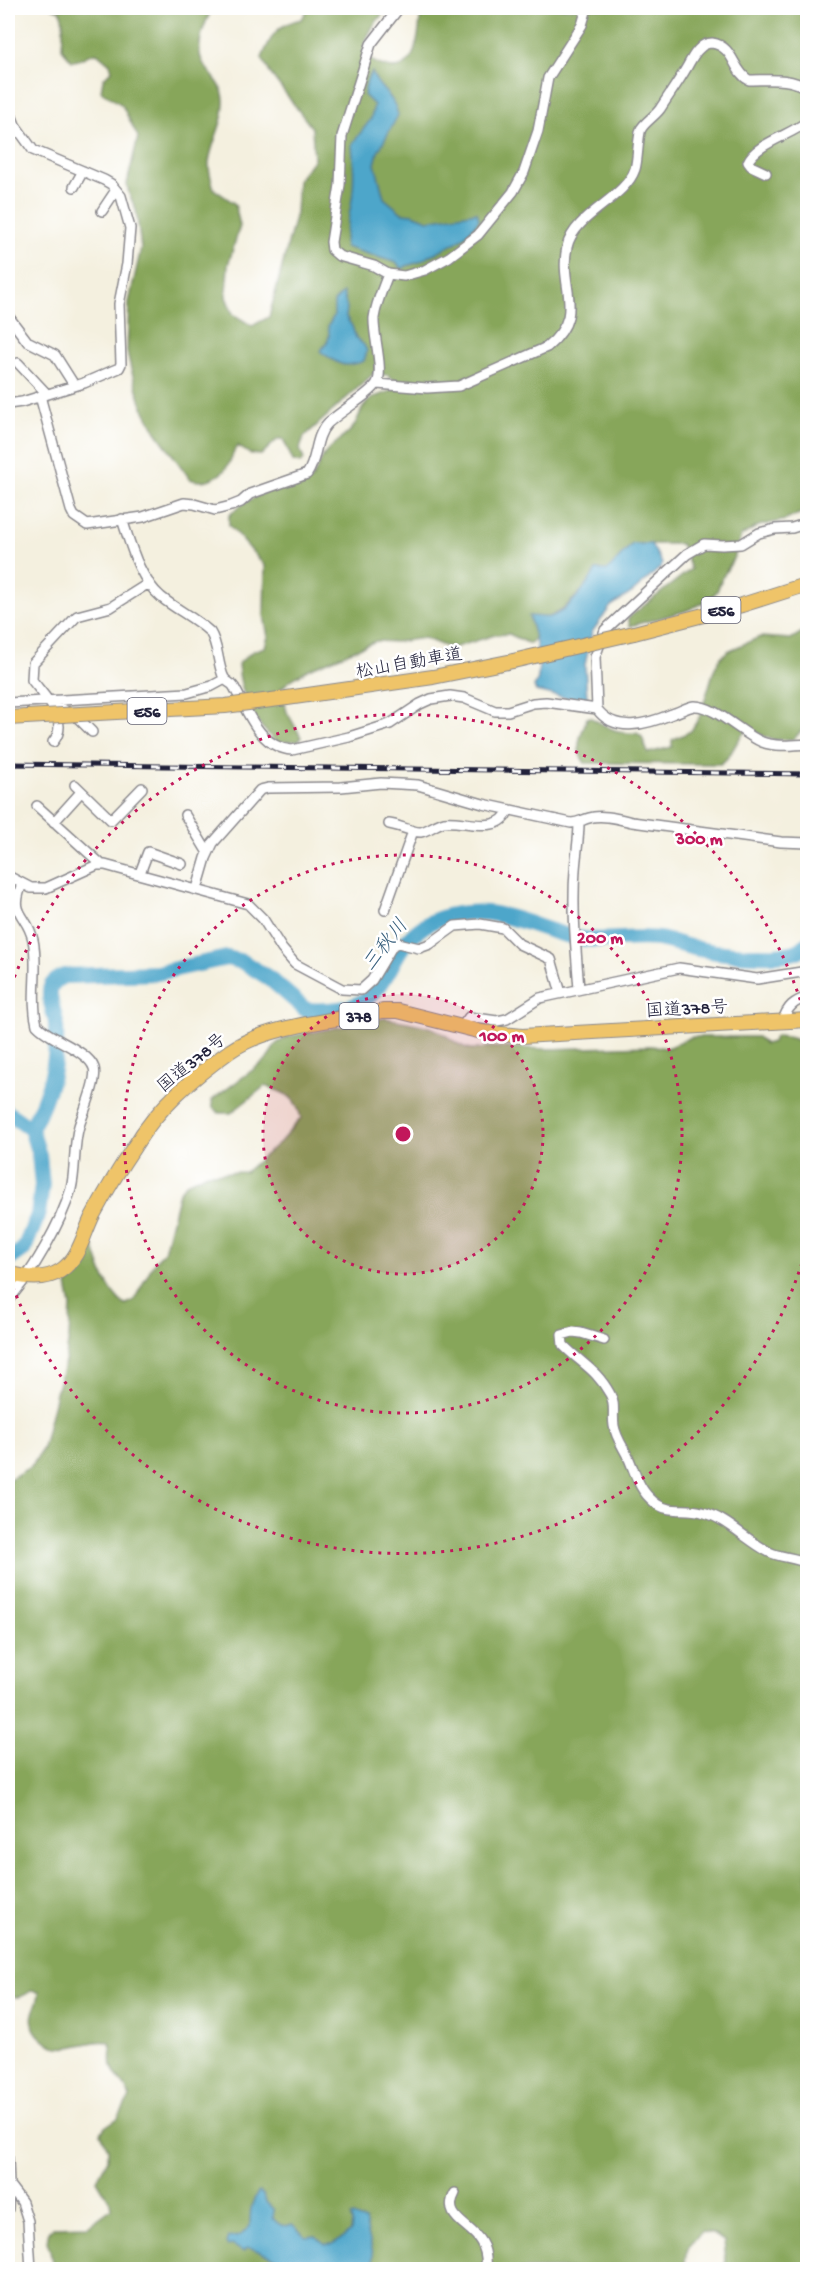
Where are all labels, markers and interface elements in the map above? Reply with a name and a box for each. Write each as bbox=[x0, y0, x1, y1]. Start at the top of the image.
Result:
road number: E56 bbox=[702, 597, 740, 623]
street label: 松山自動車道 bbox=[354, 644, 464, 684]
road number: E56 bbox=[128, 698, 166, 724]
text: 300 m bbox=[675, 830, 723, 851]
water label: 三秋川 bbox=[358, 915, 414, 977]
text: 200 m bbox=[577, 929, 623, 950]
street label: 国道378号 bbox=[645, 997, 729, 1023]
road number: 378 bbox=[340, 1003, 378, 1029]
text: 100 m bbox=[479, 1027, 525, 1048]
street label: 国道378号 bbox=[153, 1029, 231, 1098]
centre of rings bbox=[393, 1124, 413, 1144]

